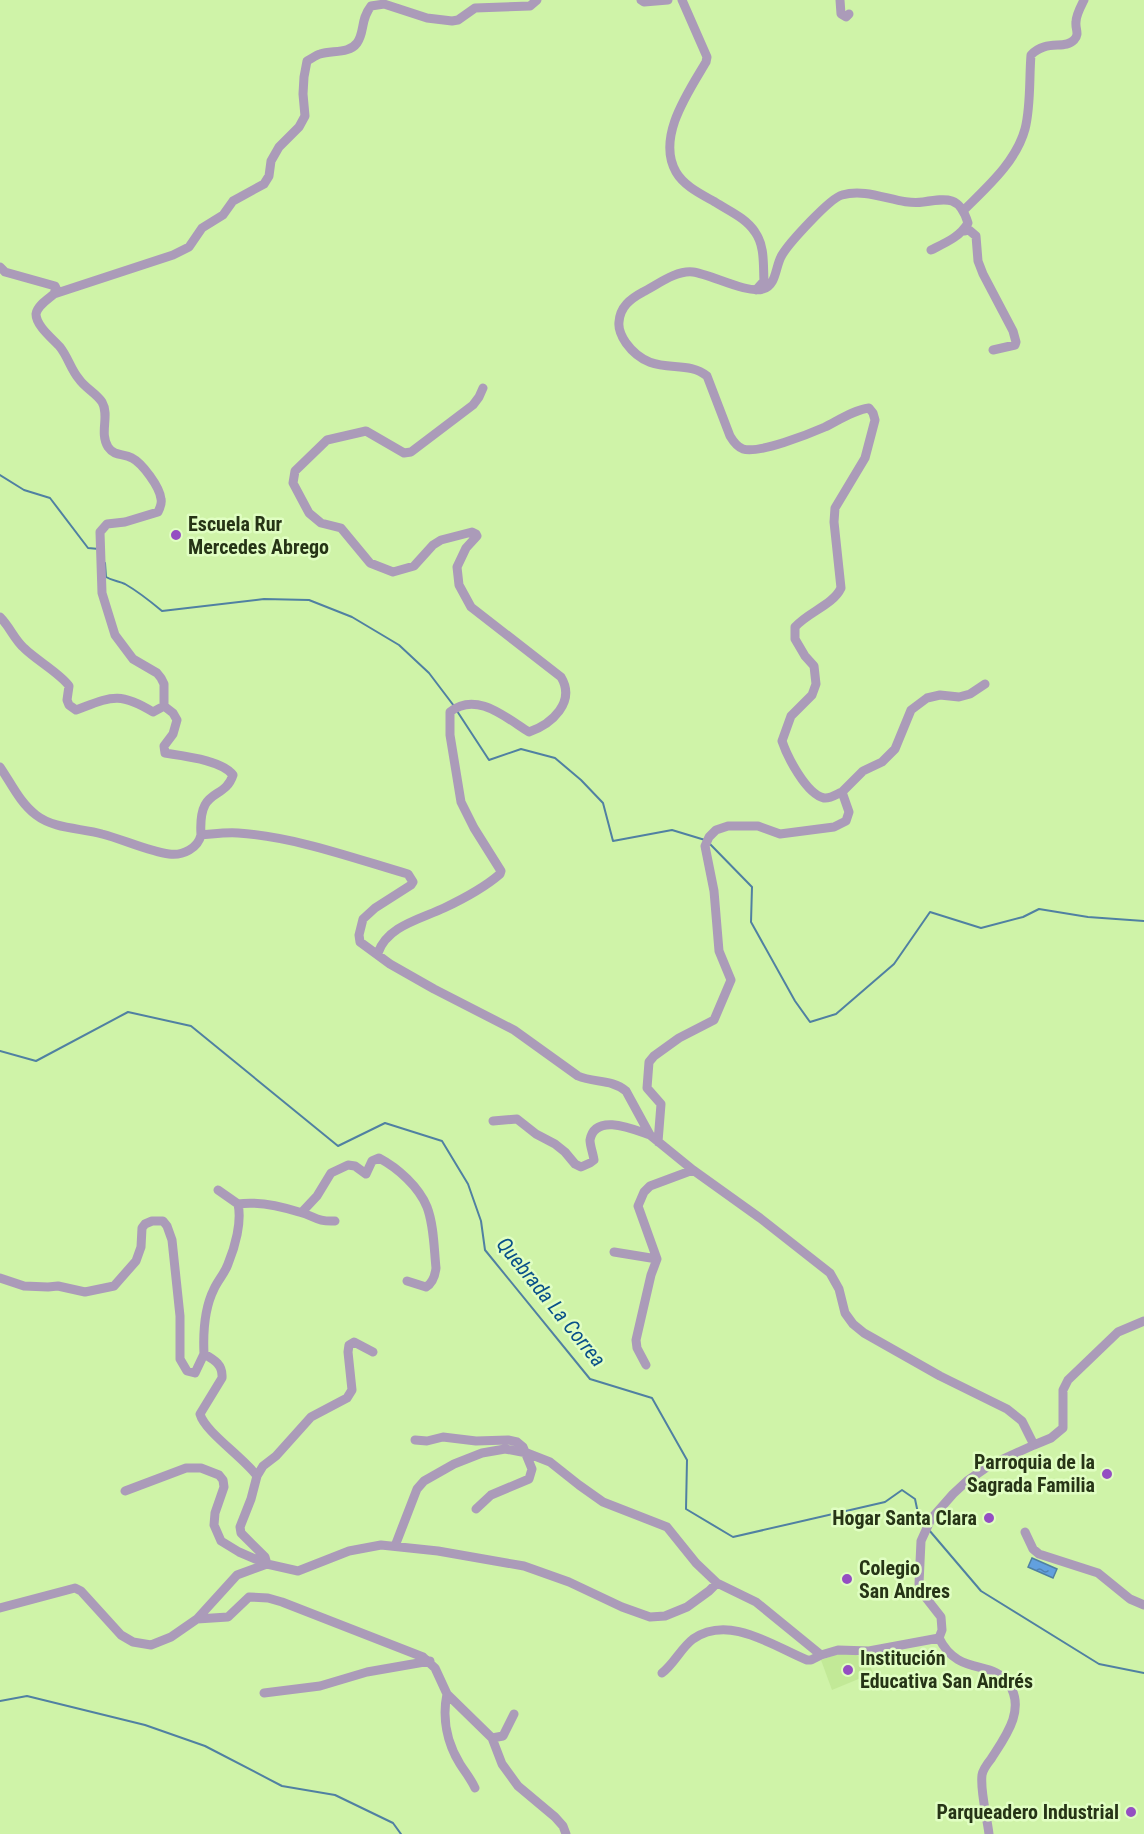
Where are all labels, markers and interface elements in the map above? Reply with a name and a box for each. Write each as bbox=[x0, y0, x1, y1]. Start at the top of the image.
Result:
place label: Escuela Rur Mercedes Abrego bbox=[188, 512, 329, 559]
marker: Escuela Rur Mercedes Abrego bbox=[169, 528, 183, 542]
water label: Quebrada La Correa bbox=[492, 1233, 610, 1371]
place label: Parroquia de la Sagrada Familia bbox=[967, 1450, 1095, 1497]
marker: Parroquia de la Sagrada Familia bbox=[1100, 1467, 1114, 1481]
place label: Hogar Santa Clara bbox=[832, 1506, 977, 1530]
marker: Hogar Santa Clara bbox=[982, 1511, 996, 1525]
place label: Colegio San Andres bbox=[859, 1556, 950, 1603]
marker: Colegio San Andres bbox=[840, 1572, 854, 1586]
place label: Institución Educativa San Andrés bbox=[860, 1646, 1033, 1693]
marker: Institución Educativa San Andrés bbox=[841, 1663, 855, 1677]
place label: Parqueadero Industrial bbox=[936, 1800, 1119, 1824]
marker: Parqueadero Industrial bbox=[1124, 1805, 1138, 1819]

